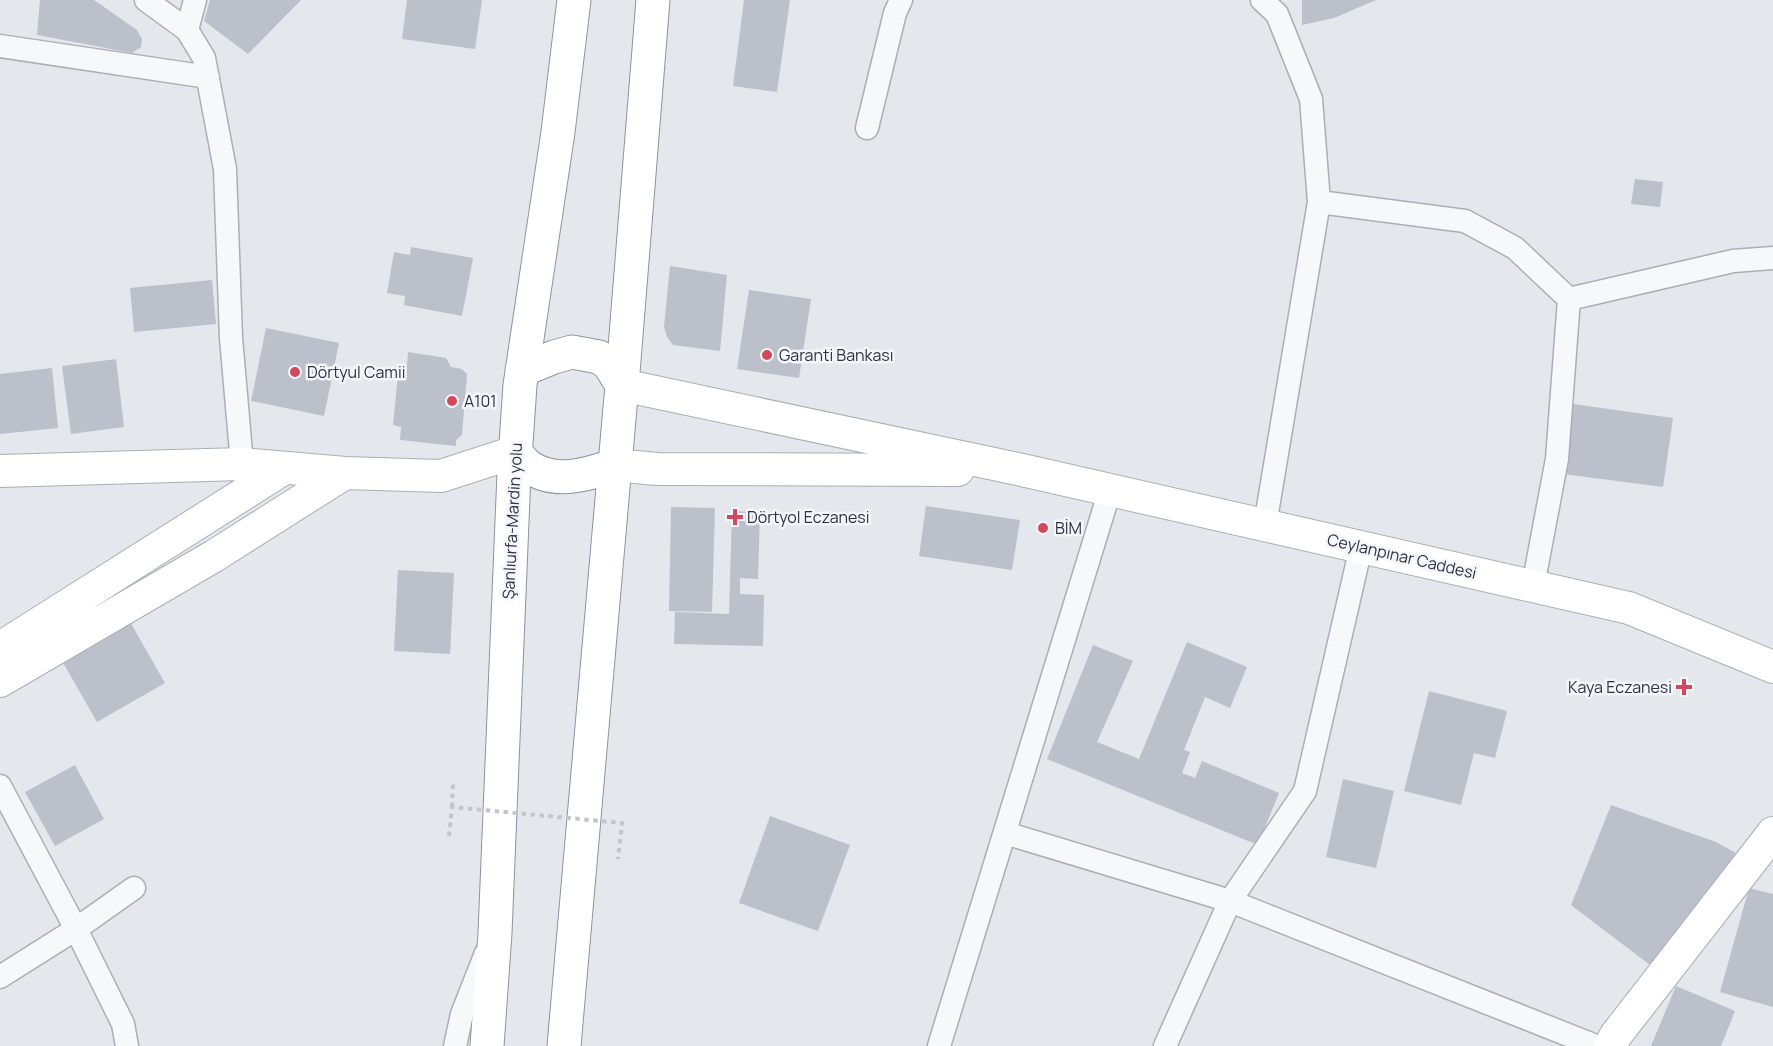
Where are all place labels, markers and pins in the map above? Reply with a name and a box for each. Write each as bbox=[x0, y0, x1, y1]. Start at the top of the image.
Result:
place label: Garanti Bankası bbox=[779, 344, 894, 366]
marker: Garanti Bankası bbox=[760, 348, 774, 362]
place label: Dörtyul Camii bbox=[307, 361, 405, 383]
marker: Dörtyul Camii bbox=[288, 365, 302, 379]
place label: A101 bbox=[464, 390, 496, 412]
marker: A101 bbox=[445, 394, 459, 408]
place label: Dörtyol Eczanesi bbox=[747, 506, 869, 528]
marker: Dörtyol Eczanesi bbox=[728, 510, 742, 524]
place label: BİM bbox=[1055, 517, 1082, 539]
marker: BİM bbox=[1036, 521, 1050, 535]
place label: Kaya Eczanesi bbox=[1568, 676, 1672, 698]
marker: Kaya Eczanesi bbox=[1677, 680, 1691, 694]

